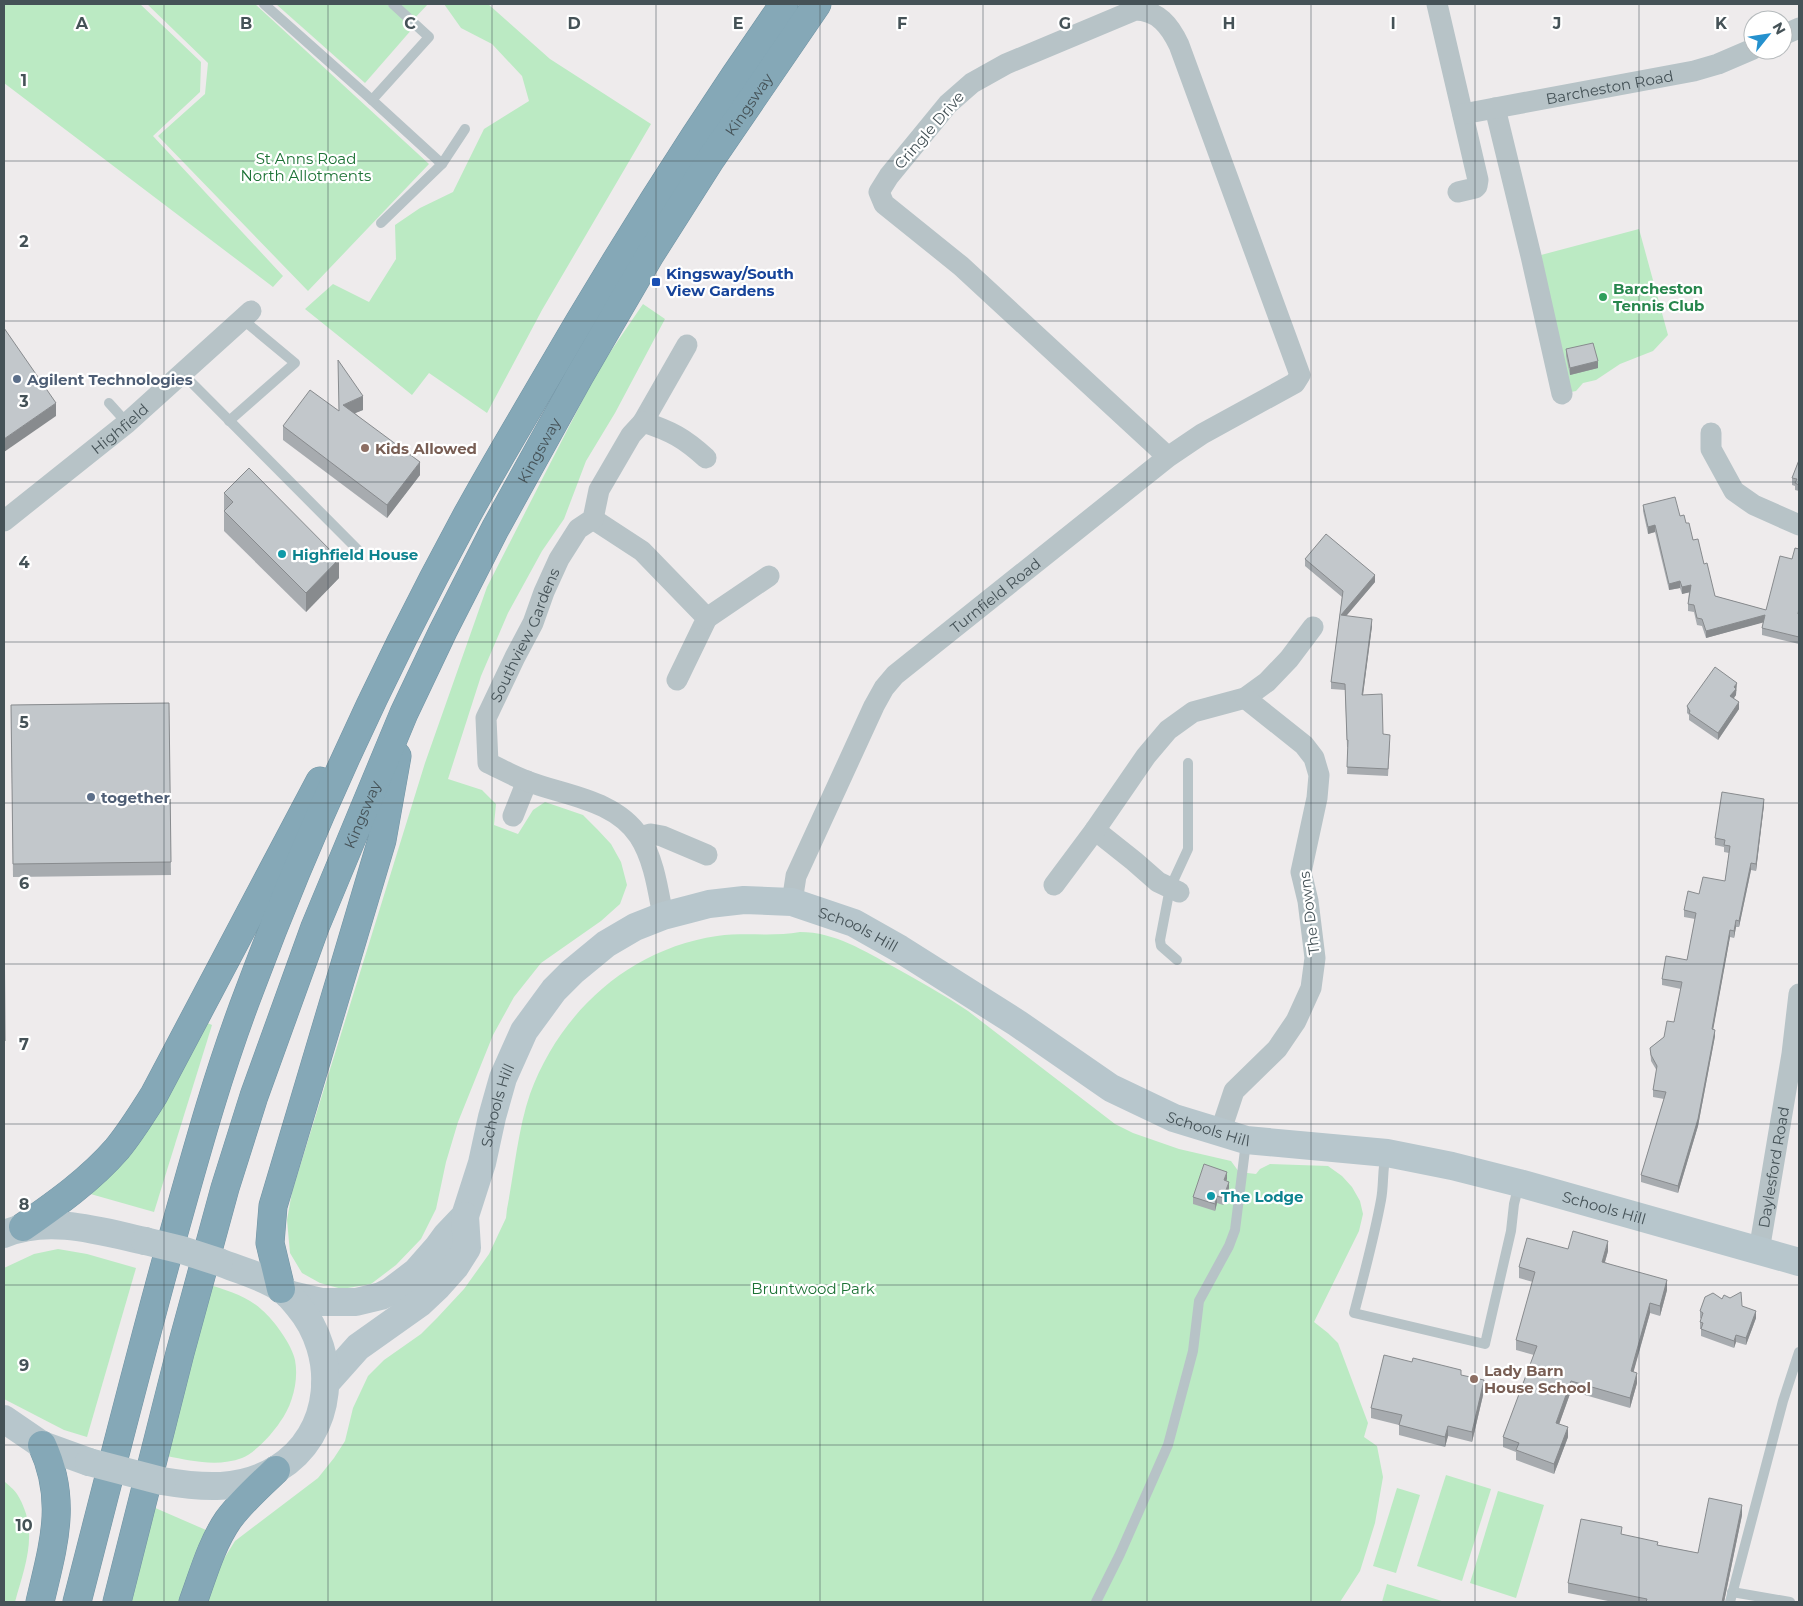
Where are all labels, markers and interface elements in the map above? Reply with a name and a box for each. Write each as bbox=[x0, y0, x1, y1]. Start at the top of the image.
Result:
north arrow bbox=[1743, 10, 1793, 60]
text: A bbox=[75, 14, 89, 33]
text: B bbox=[240, 14, 252, 33]
text: C bbox=[404, 14, 416, 33]
text: D bbox=[567, 14, 581, 33]
text: E bbox=[733, 14, 743, 33]
text: F bbox=[897, 14, 907, 33]
text: G bbox=[1059, 14, 1071, 33]
text: H bbox=[1223, 14, 1235, 33]
text: I bbox=[1390, 14, 1396, 33]
text: J bbox=[1552, 14, 1561, 33]
text: K bbox=[1715, 14, 1728, 33]
text: N bbox=[1769, 19, 1790, 38]
street label: Barcheston Road bbox=[1544, 66, 1675, 108]
street label: Kingsway bbox=[720, 68, 777, 139]
text: 1 bbox=[21, 71, 27, 90]
street label: Cringle Drive bbox=[890, 87, 968, 173]
park label: St Anns Road North Allotments bbox=[241, 149, 371, 185]
text: 2 bbox=[19, 232, 29, 251]
place label: Kingsway/South View Gardens bbox=[665, 264, 794, 300]
marker: Kingsway/South View Gardens bbox=[650, 276, 662, 288]
place label: Barcheston Tennis Club bbox=[1613, 279, 1704, 315]
marker: Barcheston Tennis Club bbox=[1597, 291, 1609, 303]
place label: Agilent Technologies bbox=[26, 370, 193, 389]
marker: Agilent Technologies bbox=[11, 373, 23, 385]
text: 3 bbox=[18, 392, 29, 411]
street label: Highfield bbox=[87, 399, 152, 458]
street label: Kingsway bbox=[513, 413, 565, 486]
place label: Kids Allowed bbox=[375, 439, 477, 458]
marker: Kids Allowed bbox=[359, 442, 371, 454]
place label: Highfield House bbox=[292, 545, 418, 564]
marker: Highfield House bbox=[276, 548, 288, 560]
text: 4 bbox=[18, 553, 30, 572]
street label: Turnfield Road bbox=[946, 553, 1044, 637]
street label: Southview Gardens bbox=[485, 565, 563, 705]
text: 5 bbox=[19, 713, 29, 732]
street label: Kingsway bbox=[339, 777, 385, 851]
place label: together bbox=[101, 788, 170, 807]
marker: together bbox=[85, 791, 97, 803]
street label: The Downs bbox=[1294, 870, 1324, 956]
text: 6 bbox=[19, 874, 29, 893]
street label: Schools Hill bbox=[816, 902, 902, 956]
text: 7 bbox=[19, 1035, 29, 1054]
street label: Schools Hill bbox=[476, 1060, 518, 1149]
street label: Daylesford Road bbox=[1754, 1105, 1793, 1229]
street label: Schools Hill bbox=[1163, 1106, 1251, 1150]
street label: Schools Hill bbox=[1560, 1186, 1648, 1228]
place label: The Lodge bbox=[1221, 1187, 1304, 1206]
marker: The Lodge bbox=[1205, 1190, 1217, 1202]
text: 8 bbox=[19, 1195, 29, 1214]
park label: Bruntwood Park bbox=[751, 1279, 875, 1298]
text: 9 bbox=[19, 1356, 29, 1375]
place label: Lady Barn House School bbox=[1484, 1361, 1591, 1397]
marker: Lady Barn House School bbox=[1468, 1373, 1480, 1385]
text: 10 bbox=[15, 1516, 33, 1535]

